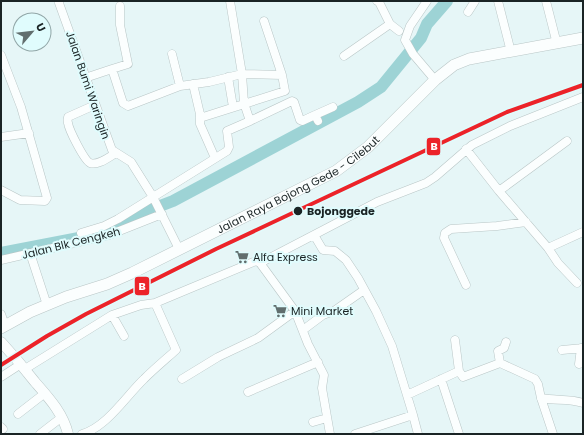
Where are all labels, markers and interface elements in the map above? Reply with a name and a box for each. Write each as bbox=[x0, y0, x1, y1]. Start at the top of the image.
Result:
north arrow bbox=[12, 12, 52, 52]
text: U bbox=[32, 20, 50, 35]
street label: Jalan Bumi Waringin bbox=[62, 29, 114, 141]
street label: Jalan Raya Bojong Gede - Cilebut bbox=[214, 132, 383, 237]
line badge: B bbox=[426, 137, 441, 156]
text: B bbox=[430, 138, 438, 154]
place label: Bojonggede bbox=[307, 203, 375, 219]
marker: Bojonggede bbox=[292, 205, 304, 217]
street label: Jalan Blk Cengkeh bbox=[20, 223, 122, 263]
supermarket icon: Alfa Express bbox=[234, 249, 250, 265]
place label: Alfa Express bbox=[253, 249, 318, 265]
line badge: B bbox=[134, 276, 150, 296]
text: B bbox=[138, 278, 146, 294]
supermarket icon: Mini Market bbox=[272, 303, 288, 319]
place label: Mini Market bbox=[291, 303, 353, 319]

